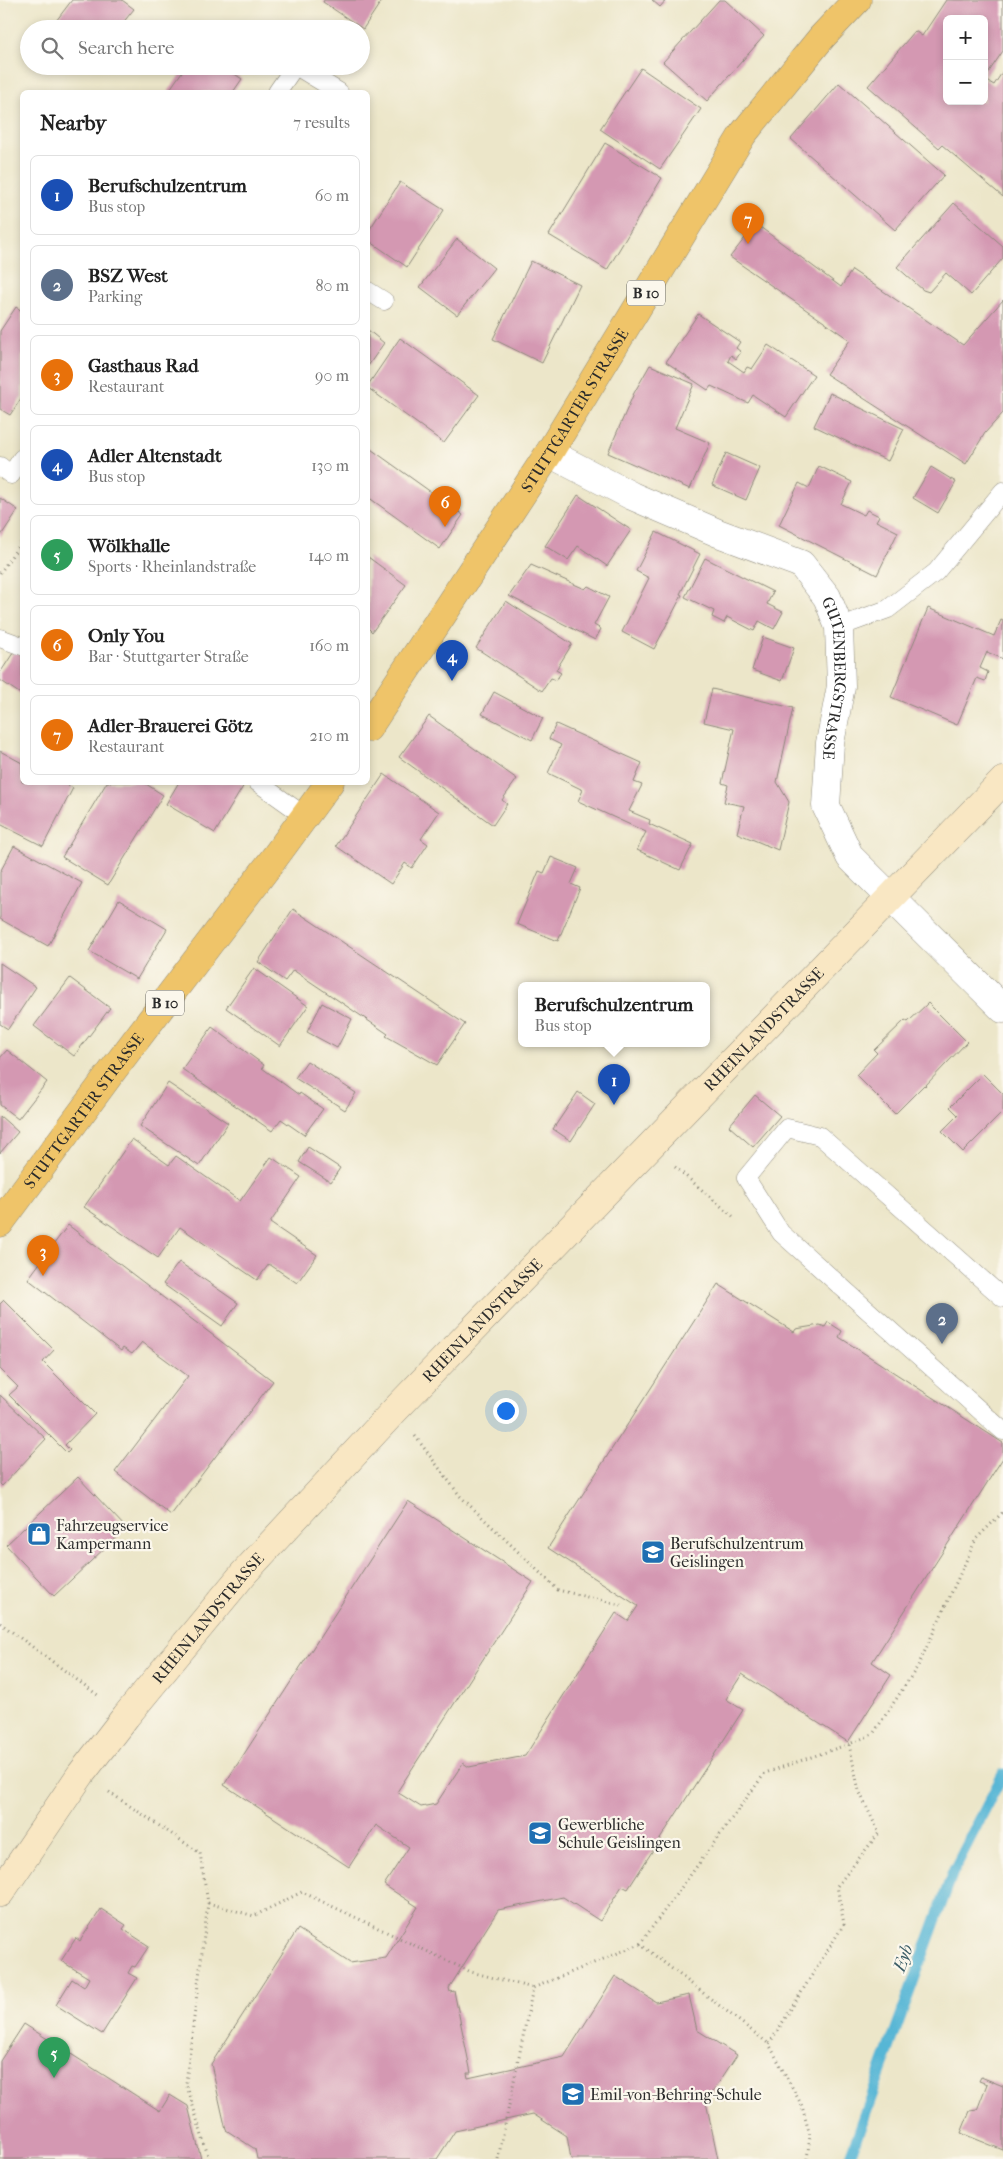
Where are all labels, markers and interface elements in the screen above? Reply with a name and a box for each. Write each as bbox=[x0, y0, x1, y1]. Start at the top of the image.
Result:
map controls bbox=[943, 15, 988, 105]
button: + bbox=[943, 15, 988, 60]
search box bbox=[20, 20, 370, 75]
icon: search bbox=[38, 34, 66, 62]
text: Search here bbox=[78, 37, 174, 59]
button: − bbox=[943, 60, 988, 105]
text: Nearby bbox=[40, 111, 106, 135]
text: 7 results bbox=[293, 113, 350, 132]
text: Berufschulzentrum bbox=[88, 175, 247, 197]
text: 1 bbox=[54, 186, 60, 205]
text: 60 m bbox=[315, 186, 349, 205]
text: Bus stop bbox=[88, 197, 145, 216]
pin: 7 bbox=[732, 203, 764, 244]
text: BSZ West bbox=[88, 265, 168, 287]
text: 2 bbox=[53, 276, 61, 295]
text: 80 m bbox=[315, 276, 349, 295]
road number: B 10 bbox=[627, 280, 665, 306]
text: Parking bbox=[88, 287, 142, 306]
street label: STUTTGARTER STRASSE bbox=[517, 325, 633, 496]
text: Gasthaus Rad bbox=[88, 355, 198, 377]
text: 3 bbox=[54, 366, 60, 385]
text: 90 m bbox=[315, 366, 349, 385]
text: Restaurant bbox=[88, 377, 164, 396]
text: Adler Altenstadt bbox=[88, 445, 222, 467]
text: 4 bbox=[52, 456, 62, 475]
text: 130 m bbox=[311, 456, 349, 475]
text: Bus stop bbox=[88, 467, 145, 486]
pin: 6 bbox=[429, 486, 461, 527]
text: Wölkhalle bbox=[88, 535, 170, 557]
text: 5 bbox=[54, 546, 60, 565]
text: 140 m bbox=[308, 546, 349, 565]
text: Sports · Rheinlandstraße bbox=[88, 557, 256, 576]
street label: GUTENBERGSTRASSE bbox=[818, 594, 851, 761]
text: Only You bbox=[88, 625, 165, 647]
text: 6 bbox=[53, 636, 61, 655]
text: 160 m bbox=[309, 636, 349, 655]
pin: 4 bbox=[436, 640, 468, 681]
text: Bar · Stuttgarter Straße bbox=[88, 647, 249, 666]
text: Adler-Brauerei Götz bbox=[88, 715, 253, 737]
text: 7 bbox=[53, 726, 61, 745]
text: 210 m bbox=[310, 726, 349, 745]
text: Restaurant bbox=[88, 737, 164, 756]
street label: RHEINLANDSTRASSE bbox=[700, 963, 828, 1095]
popup bbox=[518, 982, 710, 1047]
road number: B 10 bbox=[146, 990, 184, 1016]
text: Berufschulzentrum bbox=[535, 994, 693, 1016]
text: Bus stop bbox=[535, 1016, 592, 1035]
street label: STUTTGARTER STRASSE bbox=[20, 1029, 148, 1192]
pin: 1 bbox=[598, 1064, 630, 1105]
pin: 3 bbox=[27, 1235, 59, 1276]
street label: RHEINLANDSTRASSE bbox=[418, 1255, 546, 1386]
pin: 2 bbox=[926, 1303, 958, 1344]
your location bbox=[493, 1398, 519, 1424]
place label: Fahrzeugservice Kampermann bbox=[56, 1516, 169, 1553]
shop icon: Fahrzeugservice Kampermann bbox=[26, 1521, 52, 1547]
place label: Berufschulzentrum Geislingen bbox=[670, 1534, 804, 1571]
school or university icon: Berufschulzentrum Geislingen bbox=[640, 1539, 666, 1565]
street label: RHEINLANDSTRASSE bbox=[148, 1549, 268, 1687]
place label: Gewerbliche Schule Geislingen bbox=[558, 1815, 681, 1852]
school or university icon: Gewerbliche Schule Geislingen bbox=[527, 1820, 553, 1846]
water label: Eyb bbox=[889, 1942, 918, 1976]
pin: 5 bbox=[38, 2037, 70, 2078]
school or university icon: Emil-von-Behring-Schule bbox=[560, 2081, 586, 2107]
place label: Emil-von-Behring-Schule bbox=[590, 2085, 762, 2104]

